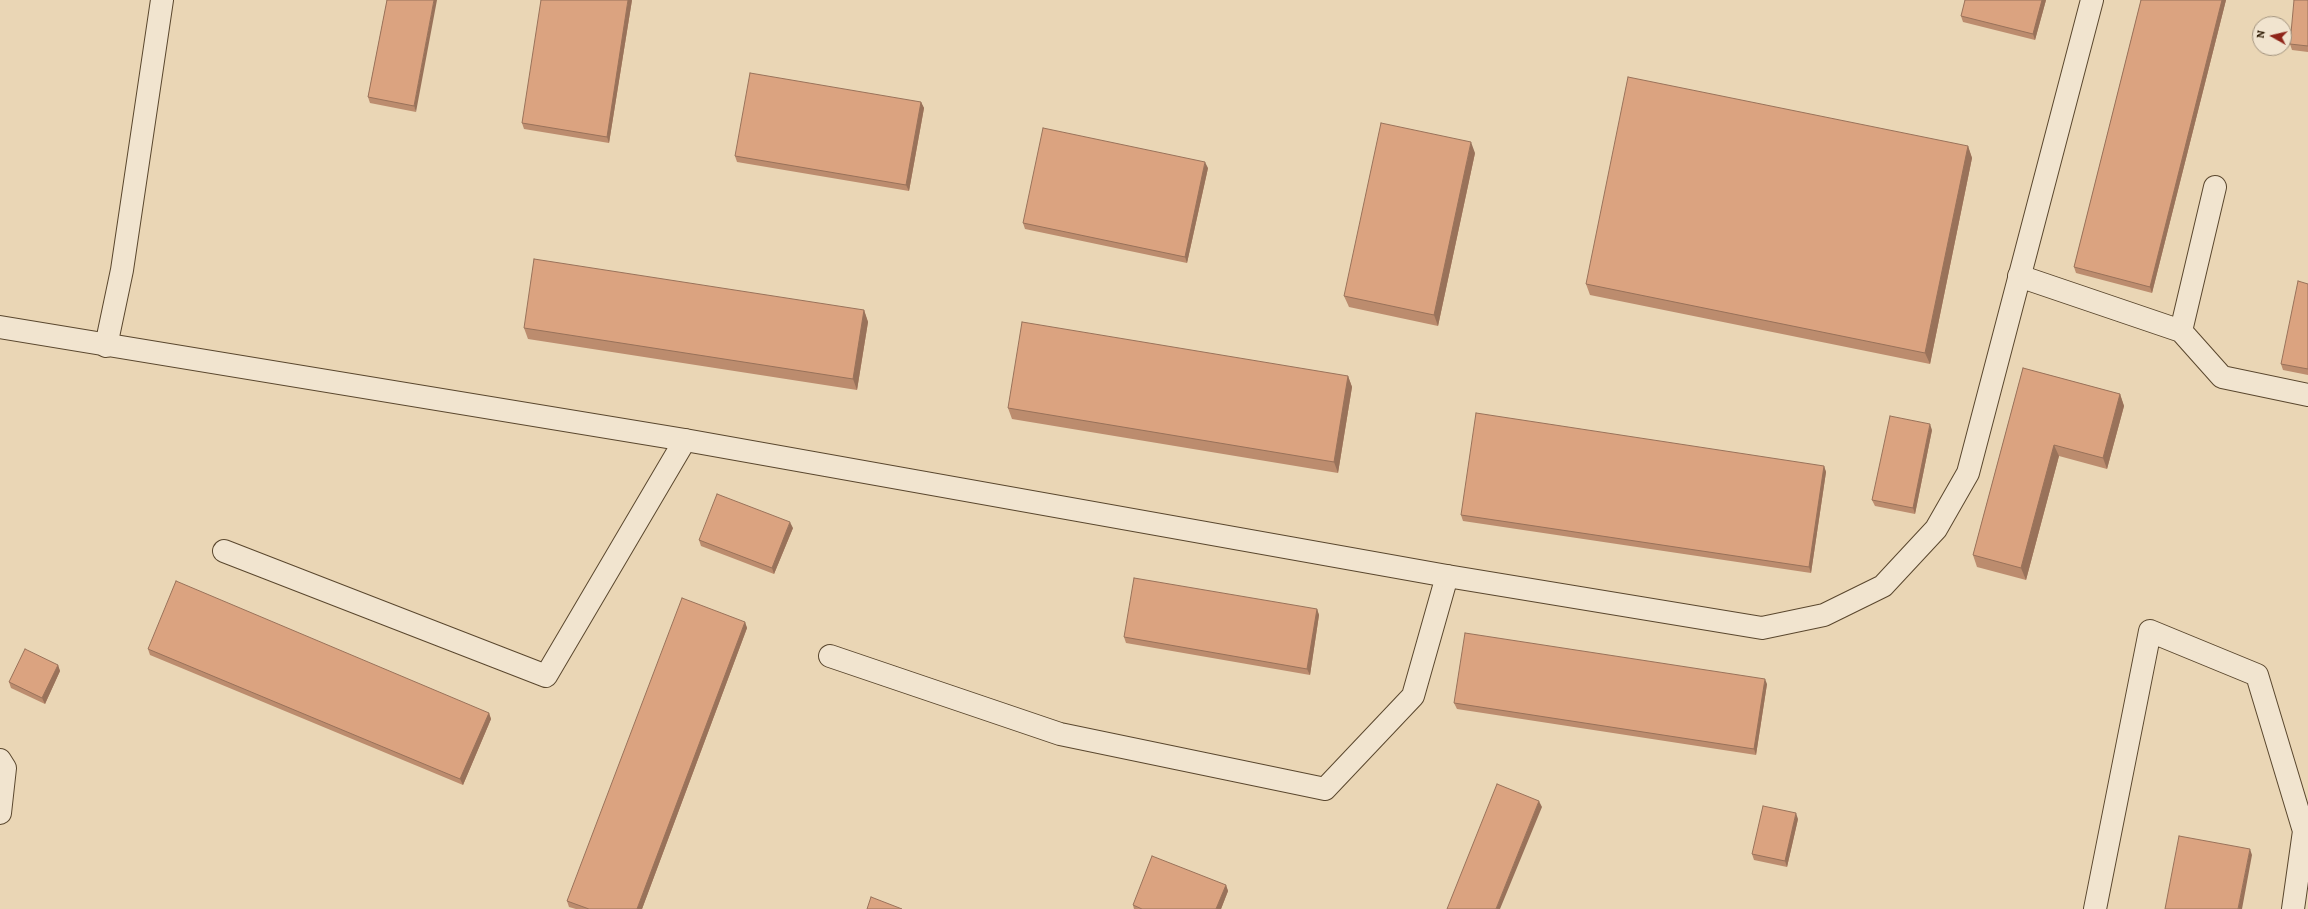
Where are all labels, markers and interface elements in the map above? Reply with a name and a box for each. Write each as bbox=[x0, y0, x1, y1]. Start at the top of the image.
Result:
north arrow bbox=[2252, 16, 2292, 56]
text: N bbox=[2253, 29, 2269, 39]

